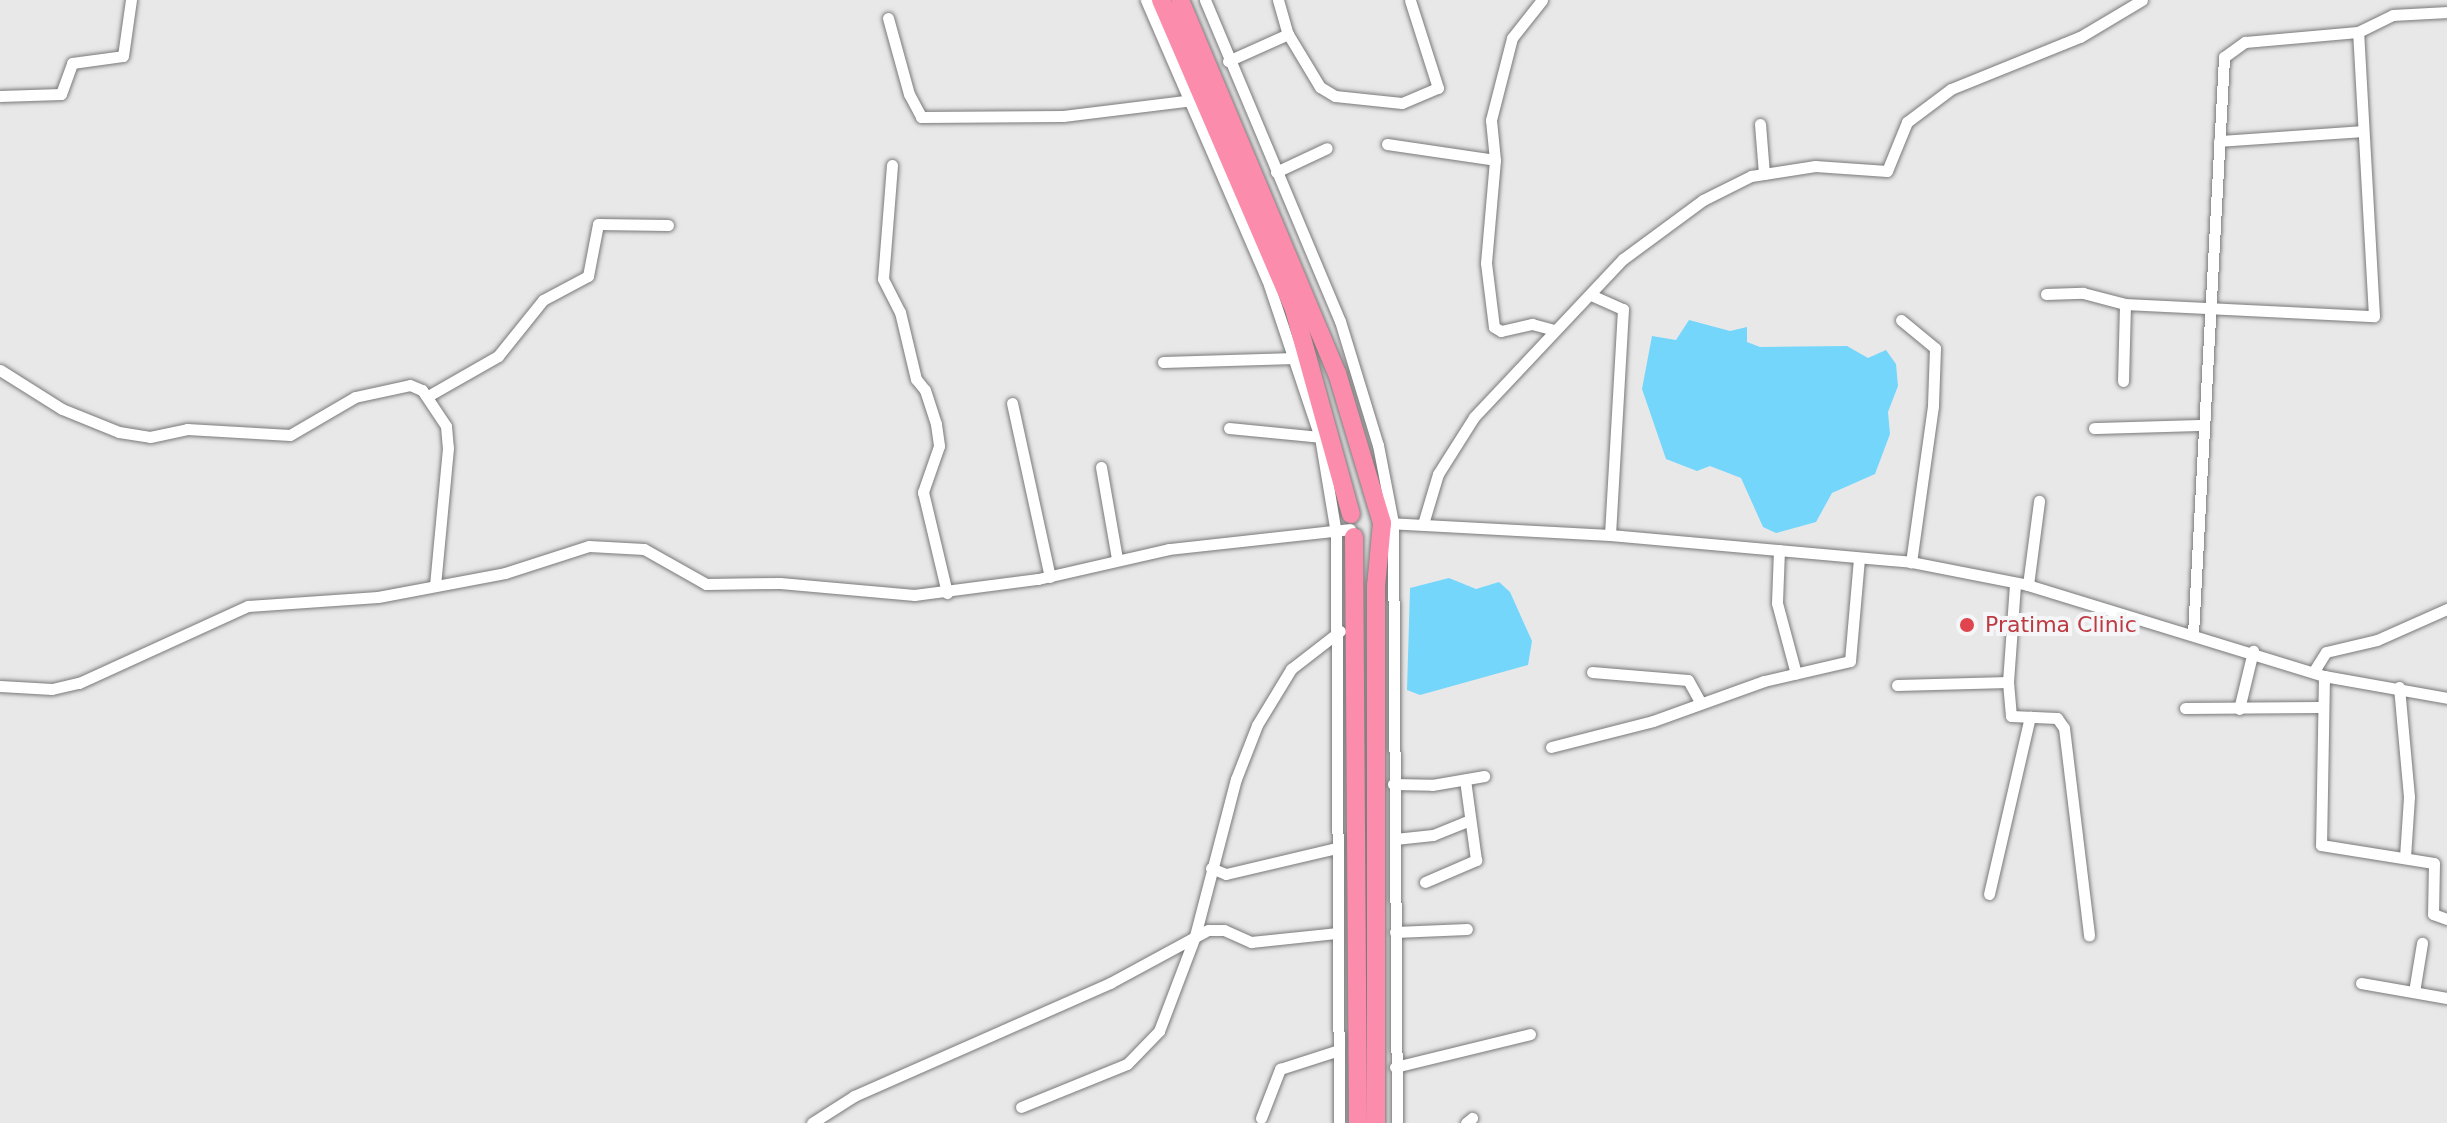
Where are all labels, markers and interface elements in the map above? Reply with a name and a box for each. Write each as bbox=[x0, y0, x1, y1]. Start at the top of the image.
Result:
place label: Pratima Clinic bbox=[1985, 612, 2137, 638]
marker: Pratima Clinic bbox=[1956, 614, 1978, 636]

